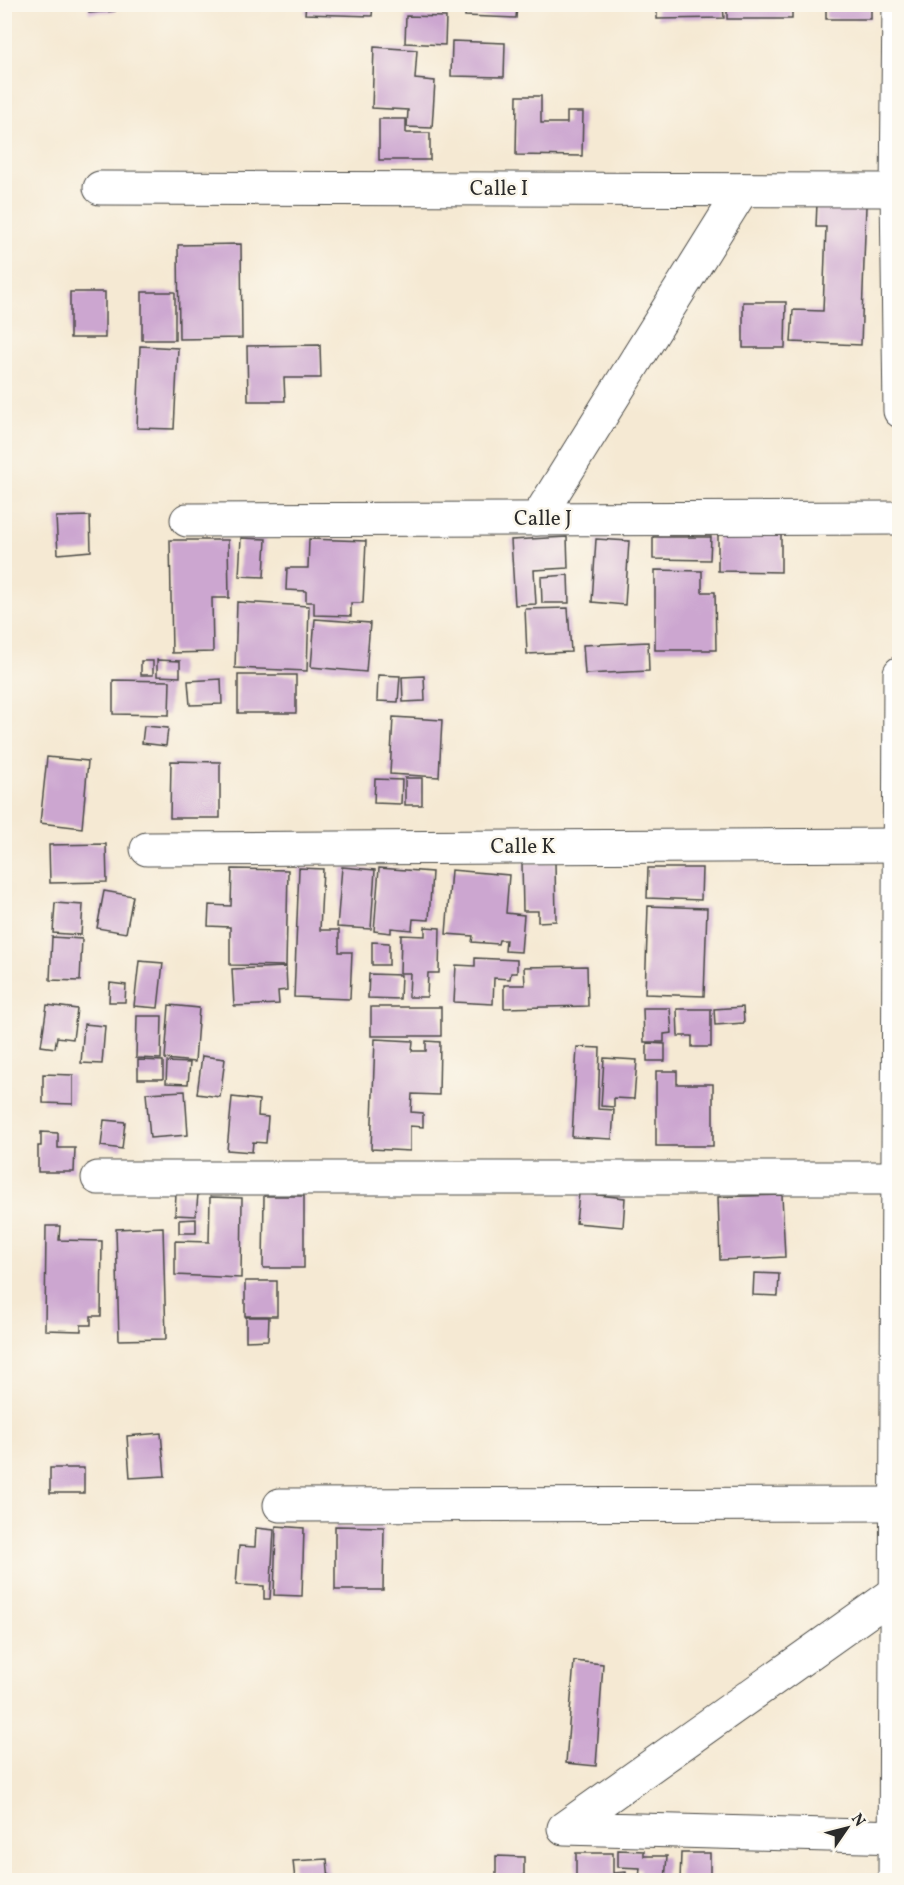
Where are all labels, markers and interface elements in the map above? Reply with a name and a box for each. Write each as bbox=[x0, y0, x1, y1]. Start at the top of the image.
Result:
street label: Calle I bbox=[470, 175, 528, 204]
street label: Calle J bbox=[514, 505, 572, 534]
street label: Calle K bbox=[490, 833, 556, 862]
north arrow bbox=[817, 1798, 877, 1858]
text: N bbox=[845, 1809, 870, 1832]

